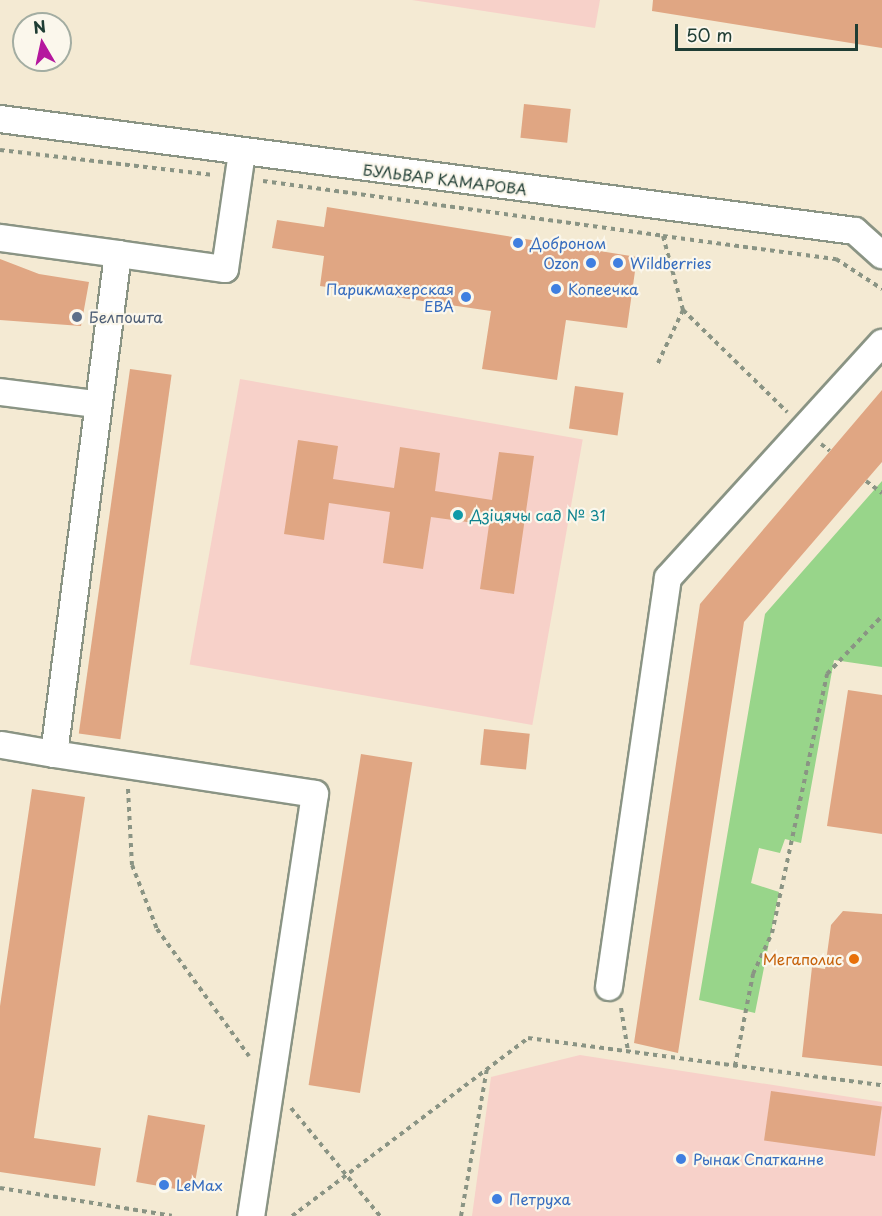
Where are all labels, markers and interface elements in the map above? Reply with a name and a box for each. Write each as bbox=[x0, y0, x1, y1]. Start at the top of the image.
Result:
north arrow bbox=[12, 12, 72, 72]
scale bar bbox=[678, 12, 861, 50]
text: N bbox=[31, 13, 48, 39]
text: 50 m bbox=[686, 21, 733, 48]
street label: БУЛЬВАР КАМАРОВА bbox=[363, 160, 527, 198]
place label: Доброном bbox=[530, 234, 606, 252]
marker: Доброном bbox=[511, 236, 525, 250]
place label: Ozon bbox=[543, 254, 579, 272]
place label: Wildberries bbox=[630, 254, 711, 272]
marker: Ozon bbox=[584, 256, 598, 270]
marker: Wildberries bbox=[611, 256, 625, 270]
place label: Парикмахерская ЕВА bbox=[326, 279, 454, 314]
place label: Копеечка bbox=[568, 280, 638, 298]
marker: Копеечка bbox=[549, 282, 563, 296]
marker: Парикмахерская ЕВА bbox=[459, 290, 473, 304]
place label: Белпошта bbox=[89, 308, 163, 326]
marker: Белпошта bbox=[70, 310, 84, 324]
place label: Дзіцячы сад № 31 bbox=[470, 506, 606, 524]
marker: Дзіцячы сад № 31 bbox=[451, 508, 465, 522]
place label: Мегаполис bbox=[763, 950, 842, 968]
marker: Мегаполис bbox=[847, 952, 861, 966]
place label: Рынак Спатканне bbox=[693, 1150, 825, 1168]
marker: Рынак Спатканне bbox=[674, 1152, 688, 1166]
place label: LeMax bbox=[176, 1176, 222, 1194]
marker: LeMax bbox=[157, 1178, 171, 1192]
place label: Петруха bbox=[509, 1190, 571, 1208]
marker: Петруха bbox=[490, 1192, 504, 1206]

